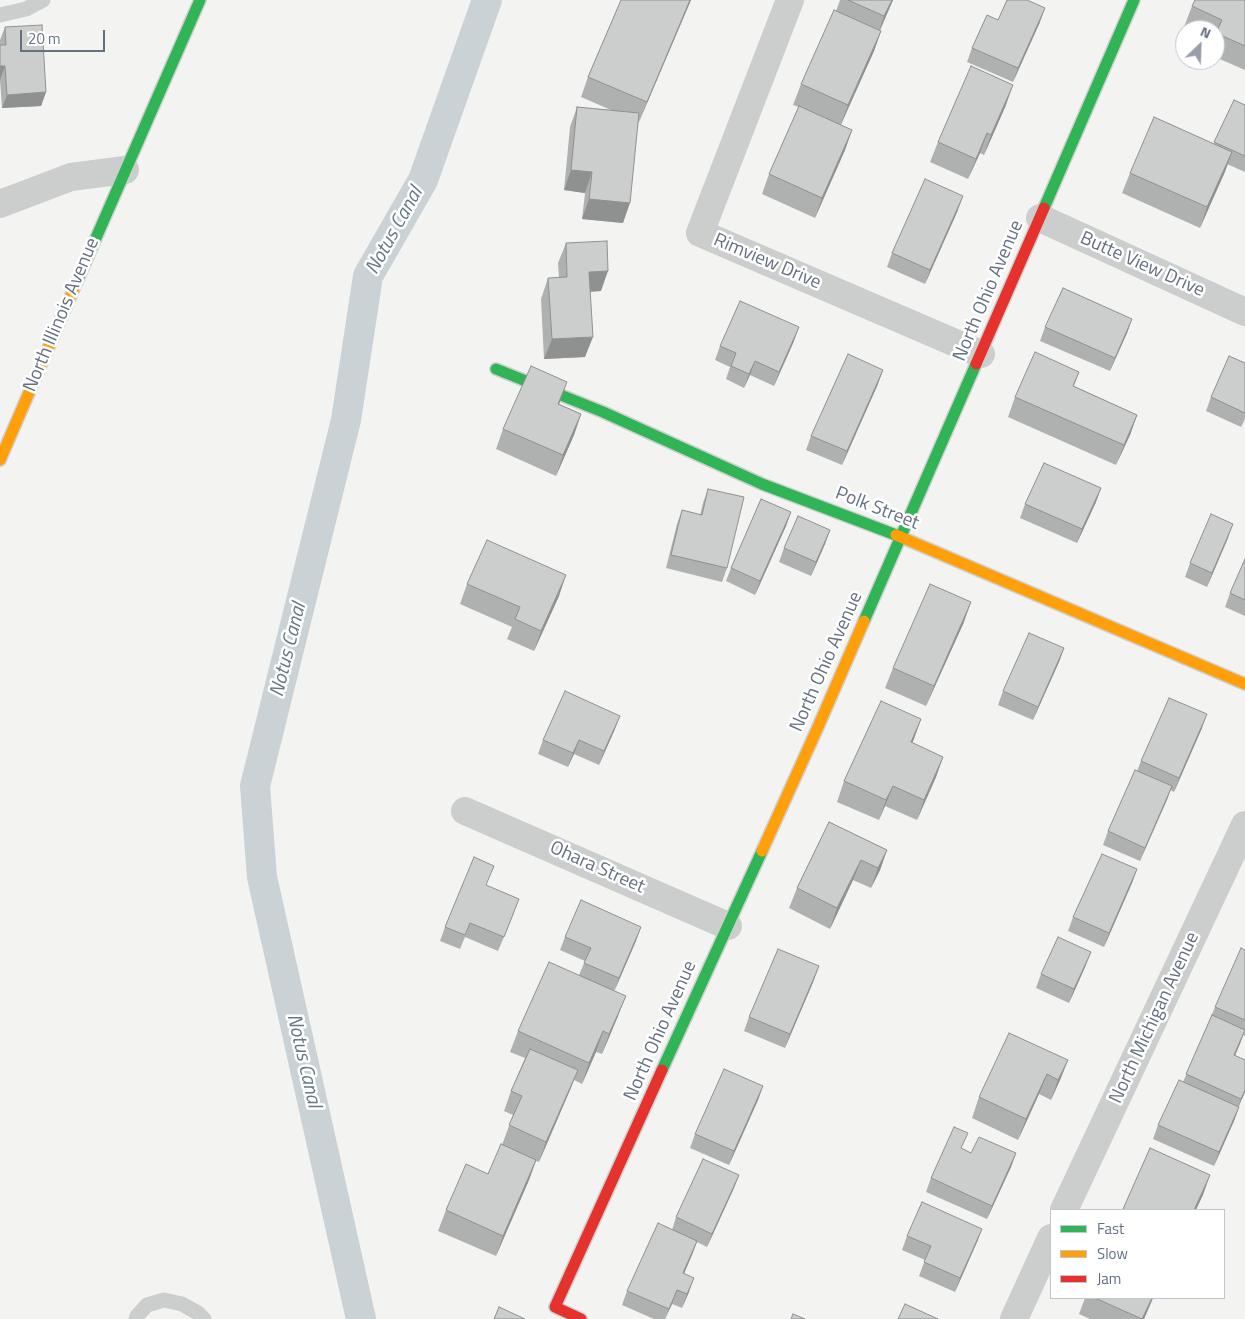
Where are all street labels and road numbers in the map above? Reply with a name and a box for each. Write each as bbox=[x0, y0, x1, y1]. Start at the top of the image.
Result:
street label: North Ohio Avenue bbox=[949, 217, 1029, 365]
street label: Butte View Drive bbox=[1076, 227, 1208, 303]
street label: Rimview Drive bbox=[710, 229, 824, 295]
street label: North Illinois Avenue bbox=[19, 235, 105, 395]
street label: Polk Street bbox=[832, 483, 922, 535]
street label: North Ohio Avenue bbox=[786, 588, 868, 736]
street label: Ohara Street bbox=[546, 837, 648, 899]
street label: North Michigan Avenue bbox=[1105, 929, 1205, 1107]
street label: North Ohio Avenue bbox=[620, 957, 702, 1105]

